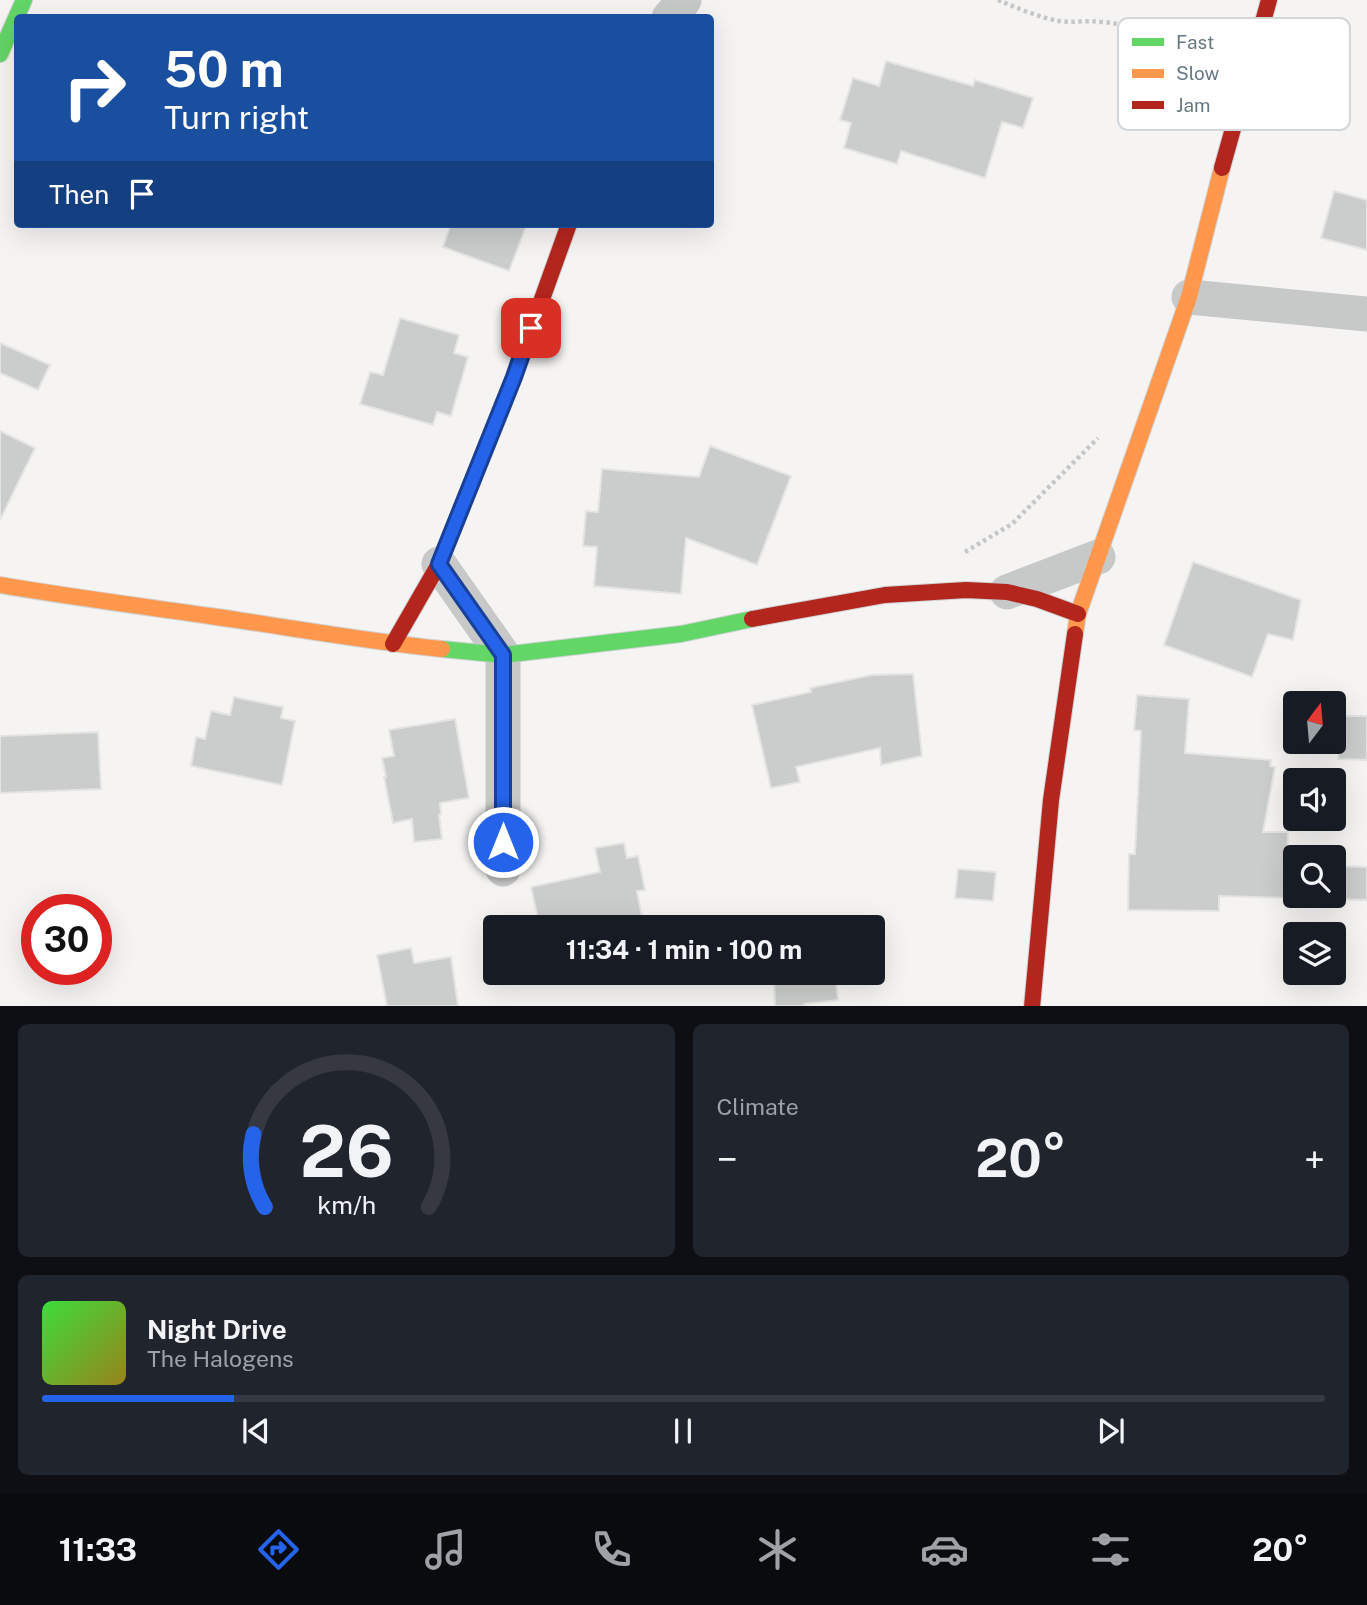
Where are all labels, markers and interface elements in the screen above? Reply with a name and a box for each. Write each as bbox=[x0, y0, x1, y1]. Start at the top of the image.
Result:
legend bbox=[1118, 18, 1350, 130]
text: Fast bbox=[1176, 31, 1214, 53]
text: 50 m bbox=[164, 40, 284, 98]
icon: right bbox=[49, 42, 140, 133]
text: Slow bbox=[1176, 62, 1220, 84]
text: Jam bbox=[1176, 94, 1210, 116]
text: Turn right bbox=[164, 99, 309, 136]
icon: arrive bbox=[123, 175, 161, 213]
text: Then bbox=[49, 179, 109, 210]
pin bbox=[501, 298, 561, 358]
icon: arrive bbox=[512, 309, 550, 347]
north arrow bbox=[1283, 691, 1346, 754]
map controls bbox=[1283, 691, 1346, 985]
button: sound bbox=[1283, 768, 1346, 831]
position arrow bbox=[466, 805, 540, 879]
button: search bbox=[1283, 845, 1346, 908]
speed limit sign: 30 bbox=[21, 894, 112, 985]
button: layers bbox=[1283, 922, 1346, 985]
text: 11:34 · 1 min · 100 m bbox=[566, 934, 802, 965]
text: Climate bbox=[717, 1093, 799, 1120]
text: 26 bbox=[299, 1108, 393, 1193]
text: 20° bbox=[975, 1128, 1066, 1189]
text: − bbox=[717, 1137, 738, 1182]
text: + bbox=[1304, 1137, 1325, 1182]
text: km/h bbox=[317, 1189, 376, 1219]
text: Night Drive bbox=[147, 1314, 287, 1345]
text: The Halogens bbox=[147, 1345, 294, 1372]
icon: previous bbox=[237, 1412, 275, 1450]
icon: pause bbox=[664, 1412, 702, 1450]
icon: next bbox=[1092, 1412, 1130, 1450]
icon: directions bbox=[254, 1525, 303, 1574]
icon: music bbox=[421, 1525, 470, 1574]
icon: phone bbox=[587, 1525, 636, 1574]
icon: climate bbox=[753, 1525, 802, 1574]
icon: car bbox=[920, 1525, 969, 1574]
icon: filters bbox=[1086, 1525, 1135, 1574]
text: 11:33 bbox=[59, 1531, 137, 1568]
text: 20° bbox=[1252, 1531, 1308, 1568]

